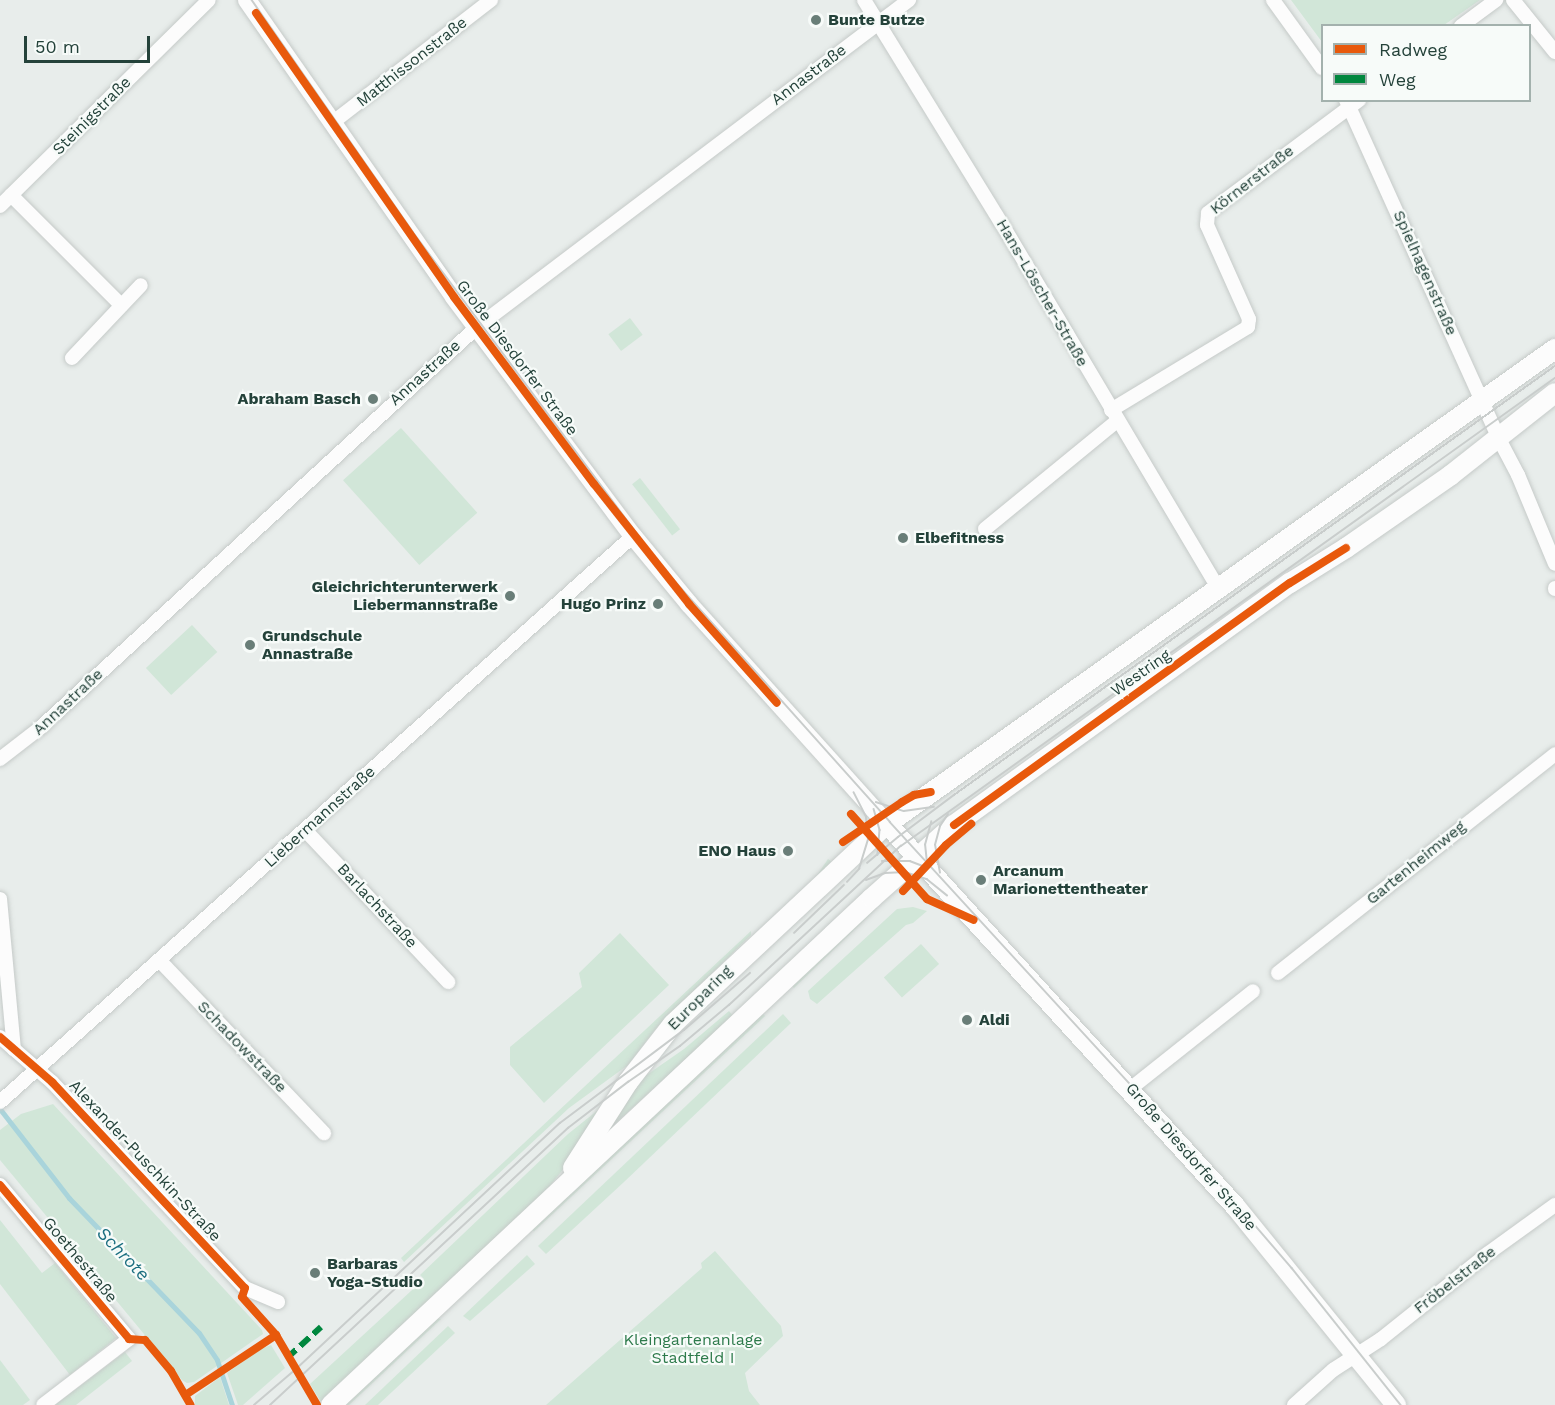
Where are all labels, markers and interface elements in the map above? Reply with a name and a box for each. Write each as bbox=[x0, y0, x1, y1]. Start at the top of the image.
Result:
place label: Bunte Butze bbox=[828, 10, 925, 30]
street label: Matthissonstraße bbox=[353, 13, 471, 111]
marker: Bunte Butze bbox=[809, 13, 823, 27]
scale bar bbox=[27, 24, 153, 62]
legend bbox=[1321, 24, 1531, 102]
text: 50 m bbox=[35, 36, 80, 57]
text: Radweg bbox=[1379, 39, 1447, 60]
street label: Annastraße bbox=[768, 41, 850, 109]
text: Weg bbox=[1379, 69, 1416, 90]
street label: Steinigstraße bbox=[49, 73, 135, 159]
street label: Körnerstraße bbox=[1206, 141, 1298, 219]
street label: Spielhagenstraße bbox=[1389, 208, 1461, 338]
street label: Hans-Löscher-Straße bbox=[992, 216, 1092, 370]
street label: Große Diesdorfer Straße bbox=[452, 276, 582, 440]
street label: Annastraße bbox=[385, 336, 465, 410]
place label: Abraham Basch bbox=[238, 389, 361, 409]
marker: Abraham Basch bbox=[366, 392, 380, 406]
place label: Elbefitness bbox=[915, 528, 1004, 548]
marker: Elbefitness bbox=[896, 531, 910, 545]
place label: Gleichrichterunterwerk Liebermannstraße bbox=[311, 577, 498, 615]
marker: Gleichrichterunterwerk Liebermannstraße bbox=[503, 589, 517, 603]
place label: Hugo Prinz bbox=[561, 594, 646, 614]
marker: Hugo Prinz bbox=[651, 597, 665, 611]
place label: Grundschule Annastraße bbox=[262, 626, 362, 664]
marker: Grundschule Annastraße bbox=[243, 638, 257, 652]
street label: Westring bbox=[1107, 646, 1175, 700]
street label: Annastraße bbox=[29, 665, 107, 739]
street label: Liebermannstraße bbox=[261, 762, 379, 872]
street label: Gartenheimweg bbox=[1363, 817, 1469, 909]
place label: ENO Haus bbox=[698, 841, 776, 861]
marker: ENO Haus bbox=[781, 844, 795, 858]
street label: Barlachstraße bbox=[333, 860, 421, 952]
place label: Arcanum Marionettentheater bbox=[993, 861, 1148, 899]
marker: Arcanum Marionettentheater bbox=[974, 873, 988, 887]
street label: Europaring bbox=[664, 962, 736, 1034]
street label: Schadowstraße bbox=[193, 997, 291, 1097]
place label: Aldi bbox=[979, 1010, 1010, 1030]
marker: Aldi bbox=[960, 1013, 974, 1027]
street label: Alexander-Puschkin-Straße bbox=[65, 1076, 225, 1246]
street label: Große Diesdorfer Straße bbox=[1121, 1079, 1261, 1235]
street label: Goethestraße bbox=[39, 1213, 121, 1307]
water label: Schrote bbox=[92, 1223, 154, 1285]
street label: Fröbelstraße bbox=[1410, 1242, 1500, 1318]
place label: Barbaras Yoga-Studio bbox=[327, 1254, 423, 1292]
marker: Barbaras Yoga-Studio bbox=[308, 1266, 322, 1280]
park label: Kleingartenanlage Stadtfeld I bbox=[624, 1330, 762, 1368]

